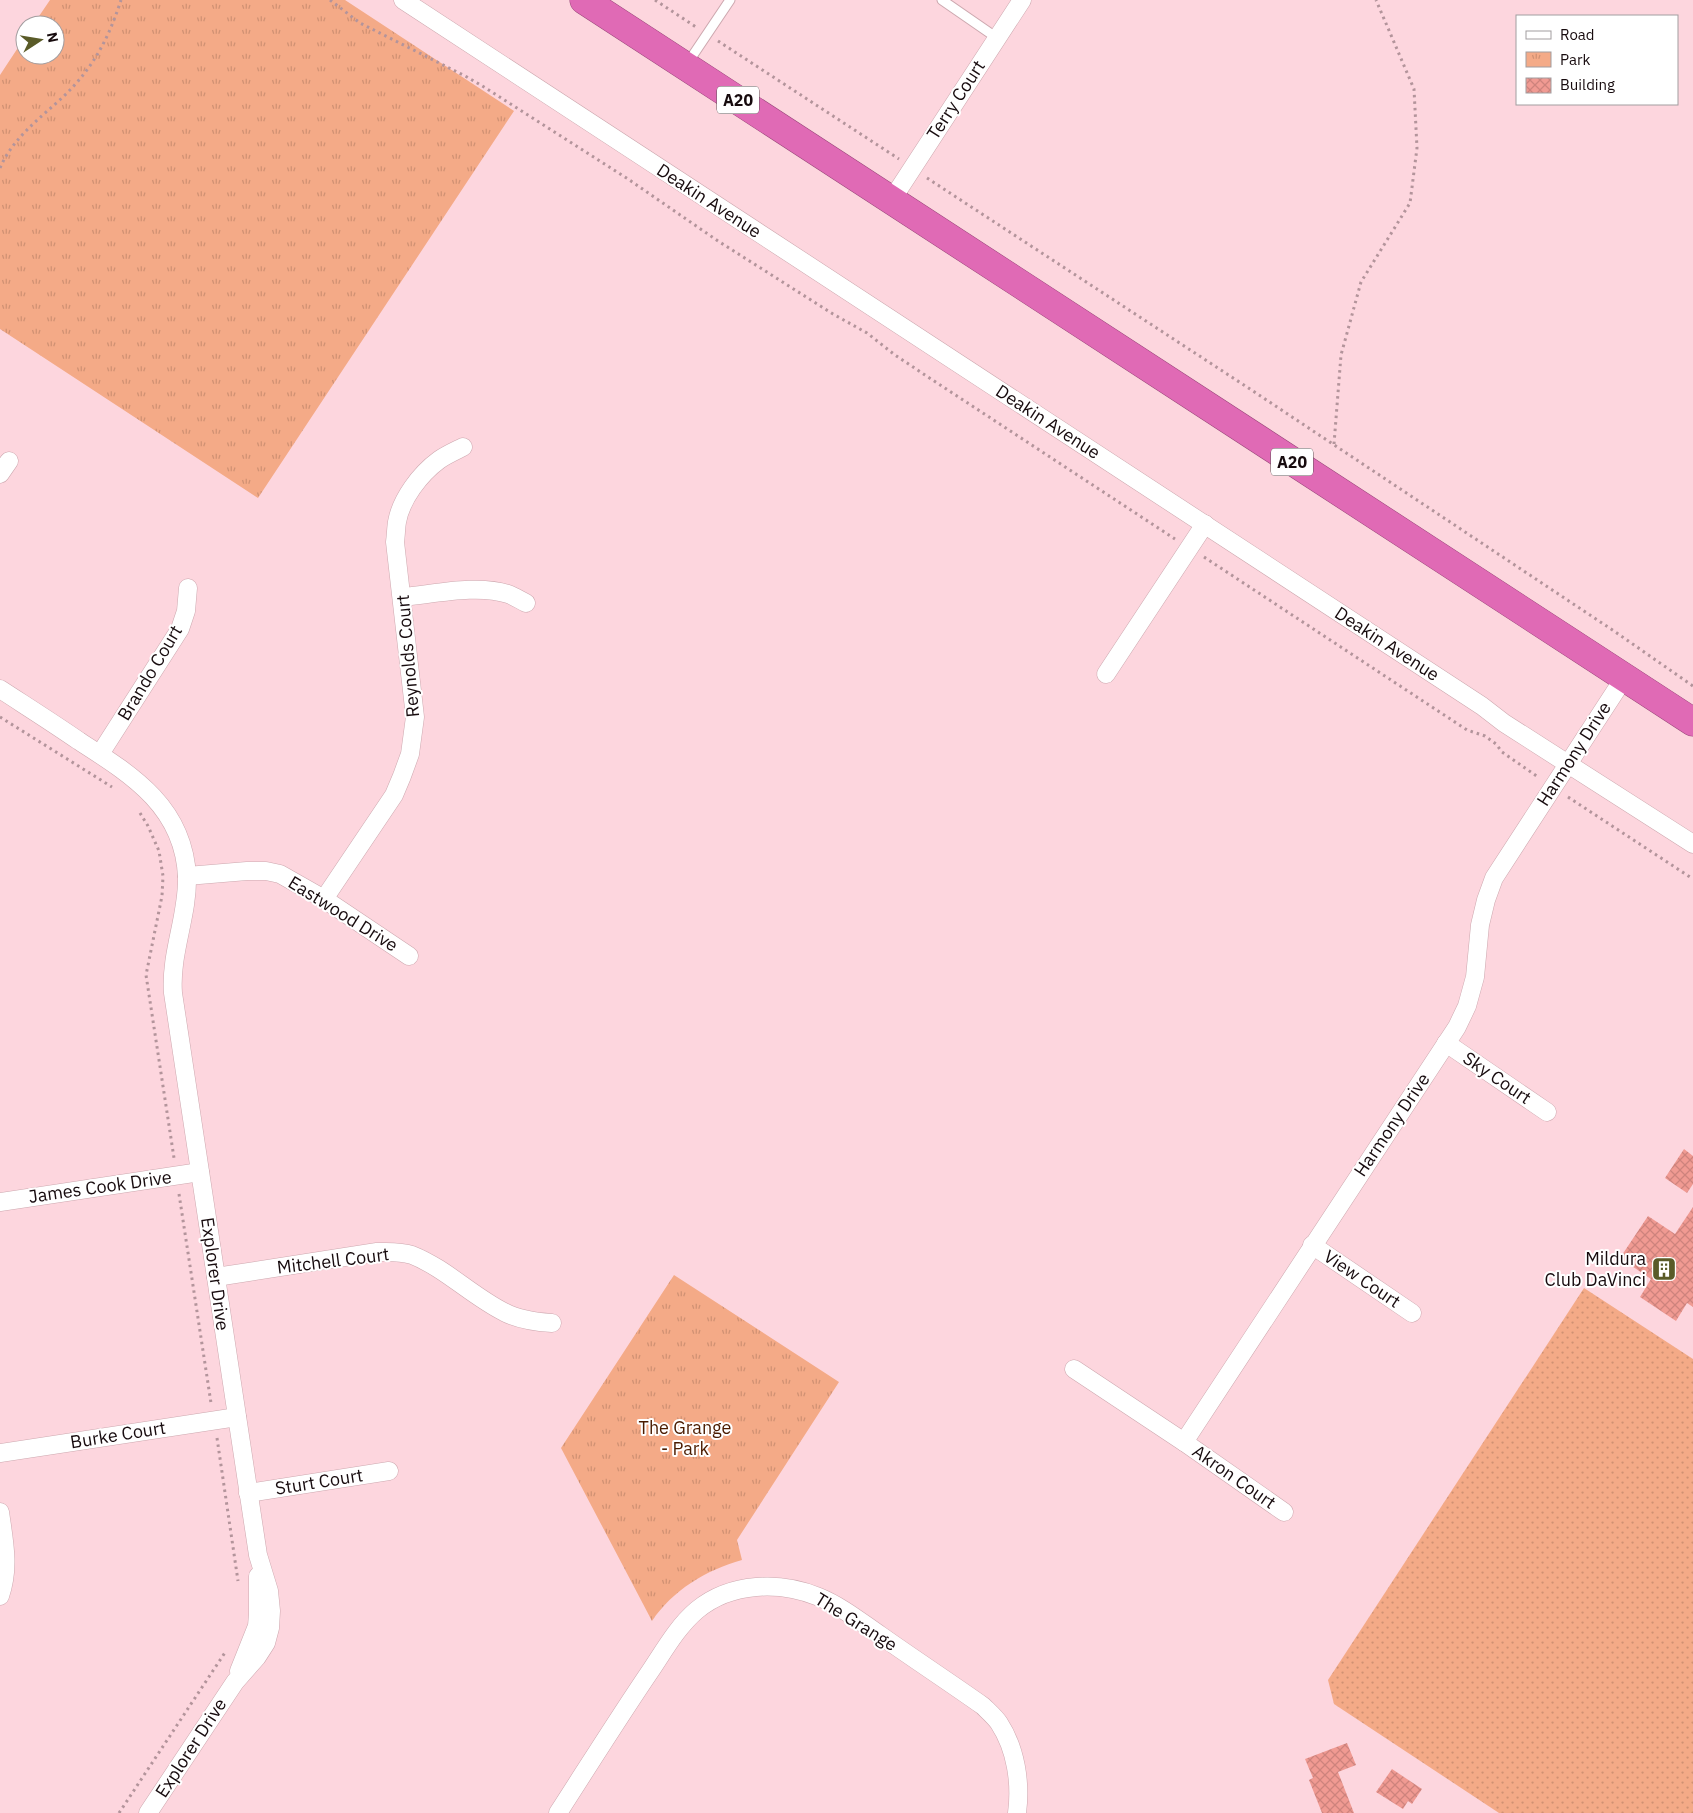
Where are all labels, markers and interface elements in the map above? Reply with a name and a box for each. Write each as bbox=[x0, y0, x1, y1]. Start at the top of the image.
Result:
north arrow bbox=[15, 15, 65, 65]
legend bbox=[1516, 15, 1678, 105]
text: Road bbox=[1560, 25, 1595, 44]
text: N bbox=[43, 30, 63, 44]
text: Park bbox=[1560, 50, 1590, 69]
street label: Terry Court bbox=[921, 56, 990, 144]
text: Building bbox=[1560, 75, 1615, 94]
road number: A20 bbox=[717, 86, 759, 114]
street label: Deakin Avenue bbox=[653, 158, 766, 243]
street label: Deakin Avenue bbox=[992, 379, 1105, 464]
road number: A20 bbox=[1271, 448, 1313, 476]
street label: Reynolds Court bbox=[391, 594, 424, 718]
street label: Deakin Avenue bbox=[1331, 601, 1444, 686]
street label: Brando Court bbox=[112, 621, 187, 725]
street label: Harmony Drive bbox=[1531, 697, 1616, 810]
street label: Eastwood Drive bbox=[284, 871, 403, 957]
street label: Sky Court bbox=[1459, 1046, 1536, 1109]
street label: Harmony Drive bbox=[1349, 1069, 1435, 1181]
street label: James Cook Drive bbox=[27, 1165, 173, 1208]
street label: Explorer Drive bbox=[196, 1216, 235, 1332]
street label: Mitchell Court bbox=[275, 1242, 390, 1279]
street label: View Court bbox=[1319, 1244, 1405, 1313]
place label: Mildura Club DaVinci bbox=[1545, 1247, 1646, 1291]
building icon: Mildura Club DaVinci bbox=[1651, 1256, 1677, 1282]
street label: Burke Court bbox=[69, 1416, 167, 1453]
park label: The Grange - Park bbox=[639, 1416, 732, 1460]
street label: Akron Court bbox=[1188, 1439, 1280, 1514]
street label: Sturt Court bbox=[273, 1463, 365, 1500]
street label: The Grange bbox=[811, 1587, 902, 1656]
street label: Explorer Drive bbox=[150, 1694, 231, 1802]

